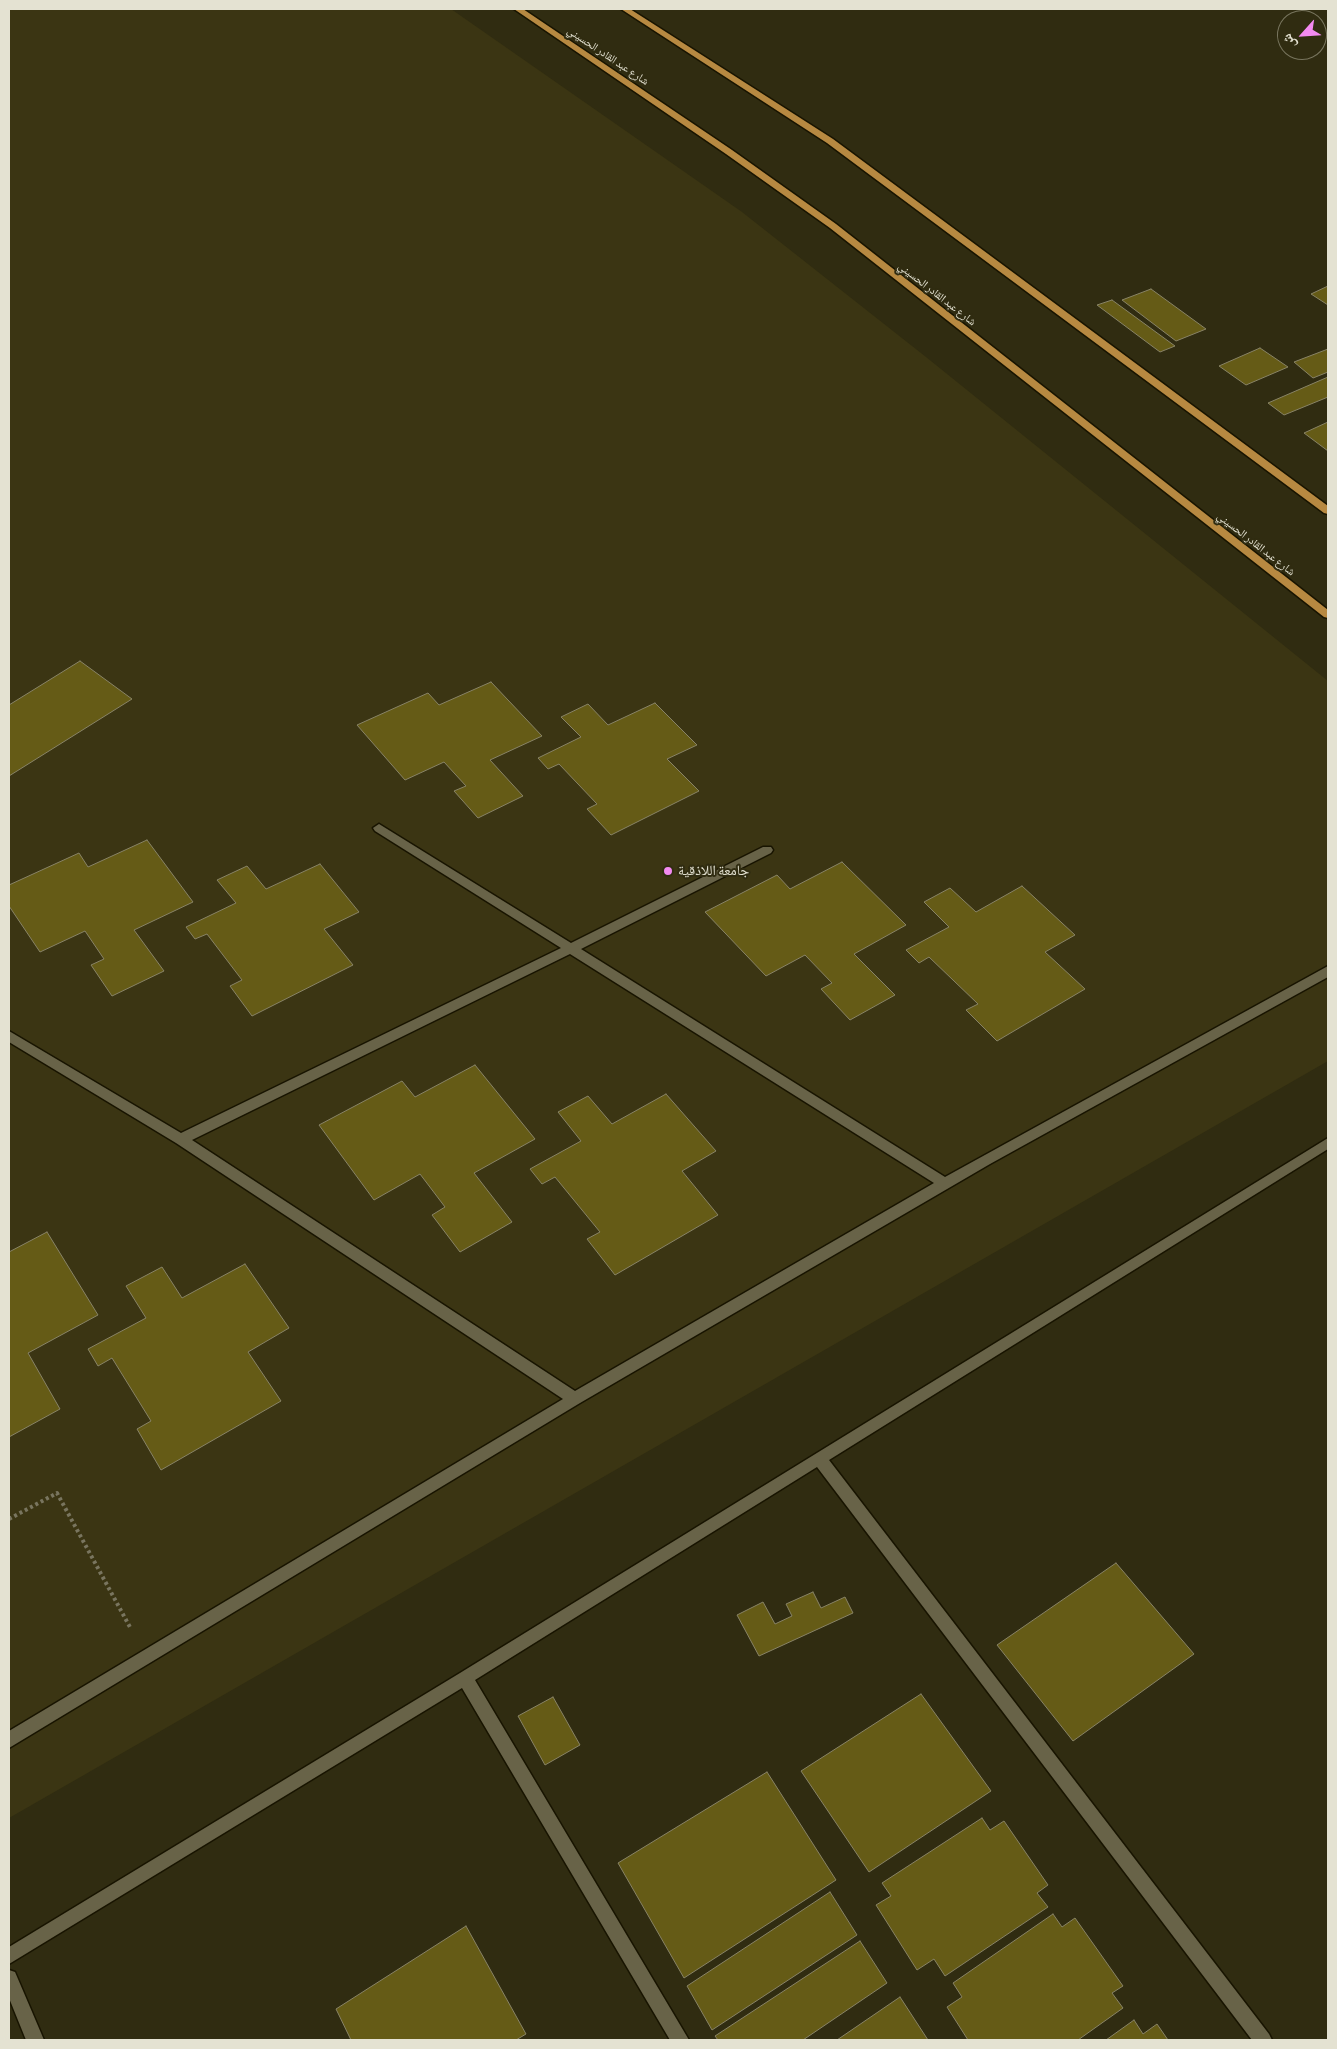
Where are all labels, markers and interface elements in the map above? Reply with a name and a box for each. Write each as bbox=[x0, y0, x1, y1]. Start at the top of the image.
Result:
north arrow bbox=[1277, 10, 1327, 60]
street label: شارع عبد القادر الحسيني bbox=[565, 24, 651, 88]
text: ش bbox=[1280, 31, 1299, 51]
street label: شارع عبد القادر الحسيني bbox=[895, 259, 979, 329]
street label: شارع عبد القادر الحسيني bbox=[1214, 509, 1298, 579]
place label: جامعة اللاذقية bbox=[678, 863, 749, 879]
marker: جامعة اللاذقية bbox=[662, 865, 674, 877]

